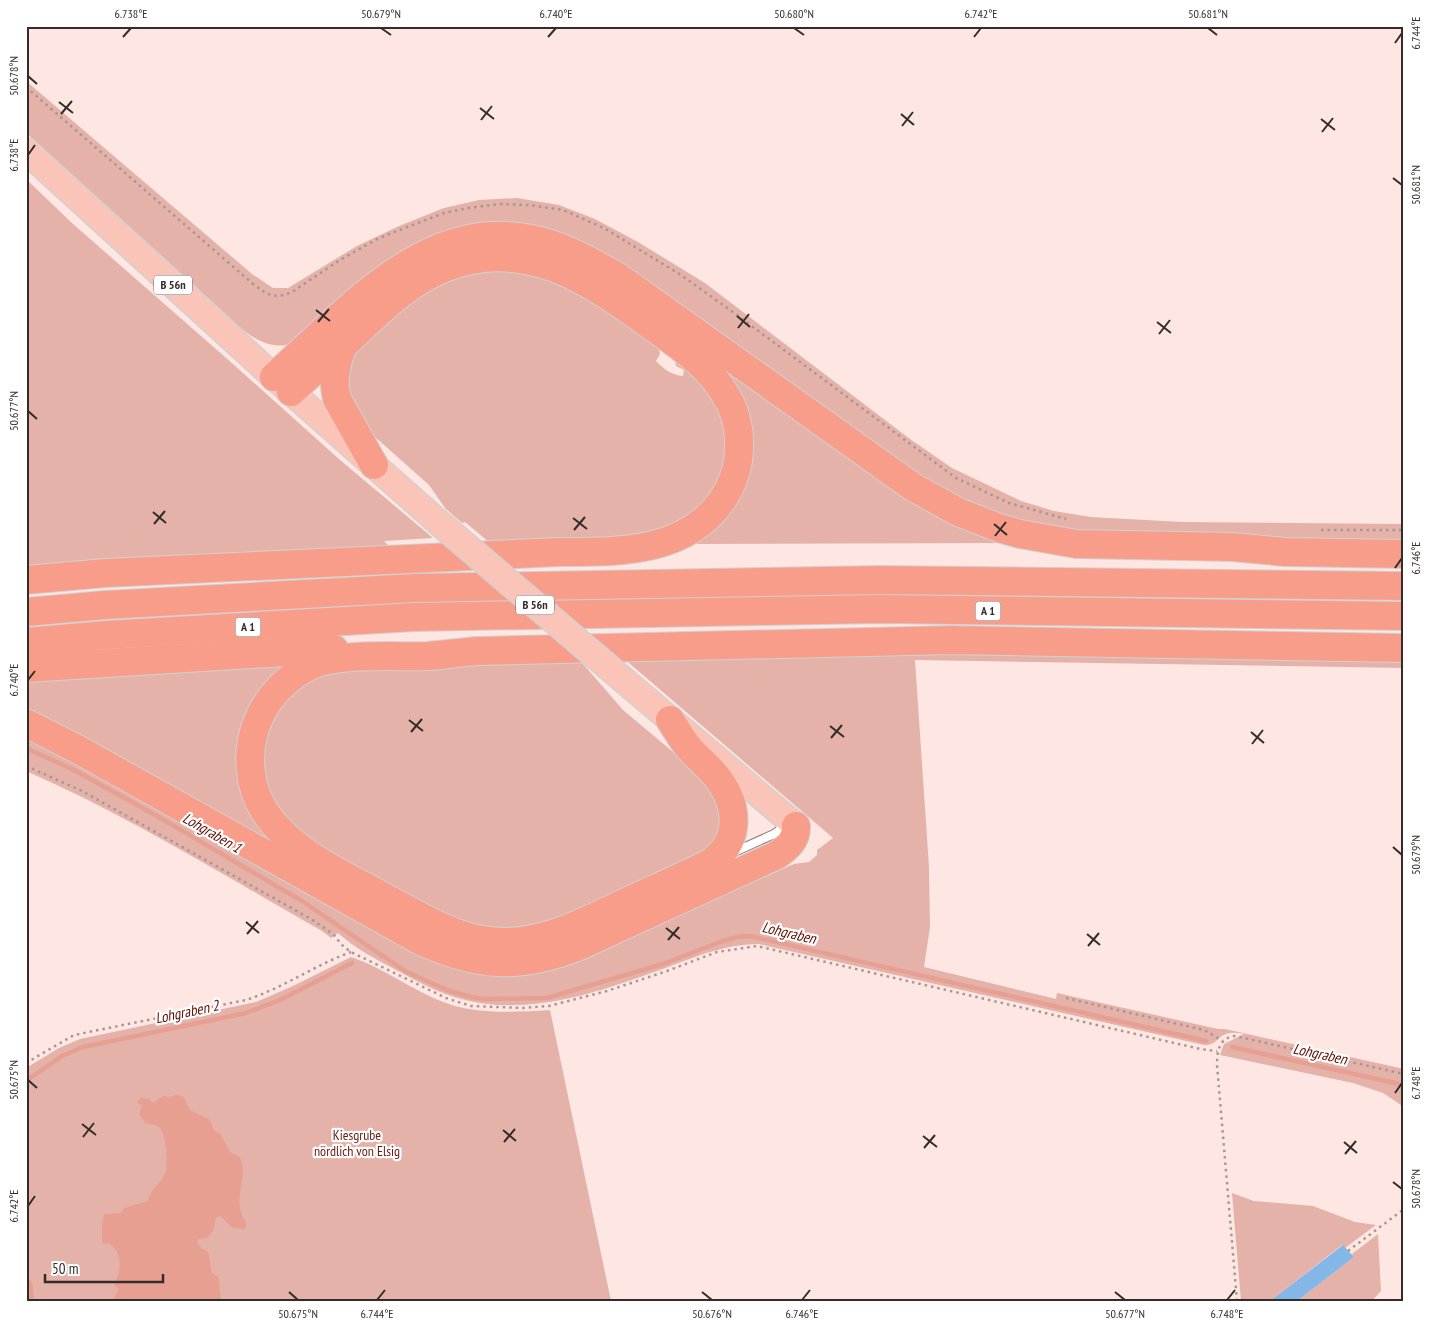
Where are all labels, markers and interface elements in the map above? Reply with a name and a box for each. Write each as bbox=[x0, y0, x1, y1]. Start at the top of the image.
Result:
text: 6.738°E bbox=[115, 6, 148, 21]
text: 50.679°N bbox=[361, 6, 401, 21]
text: 6.740°E bbox=[540, 6, 573, 21]
text: 50.680°N bbox=[774, 6, 814, 21]
text: 6.742°E bbox=[965, 6, 998, 21]
text: 50.681°N bbox=[1188, 6, 1228, 21]
text: 6.744°E bbox=[1408, 17, 1423, 50]
text: 50.678°N bbox=[6, 56, 21, 96]
text: 6.738°E bbox=[6, 139, 21, 172]
text: 50.681°N bbox=[1408, 165, 1423, 205]
road number: B 56n bbox=[154, 276, 192, 294]
text: 50.677°N bbox=[6, 391, 21, 431]
text: 6.746°E bbox=[1408, 542, 1423, 575]
road number: B 56n bbox=[516, 596, 554, 614]
road number: A 1 bbox=[976, 602, 1000, 620]
road number: A 1 bbox=[236, 618, 260, 636]
text: 6.740°E bbox=[6, 664, 21, 697]
water label: Lohgraben 1 bbox=[180, 808, 245, 857]
text: 50.679°N bbox=[1408, 835, 1423, 875]
water label: Lohgraben bbox=[760, 917, 819, 948]
water label: Lohgraben 2 bbox=[153, 995, 222, 1028]
water label: Lohgraben bbox=[1291, 1039, 1350, 1069]
text: 50.675°N bbox=[6, 1060, 21, 1100]
text: 6.748°E bbox=[1408, 1067, 1423, 1100]
park label: Kiesgrube nördlich von Elsig bbox=[314, 1126, 400, 1160]
text: 50.678°N bbox=[1408, 1169, 1423, 1209]
text: 6.742°E bbox=[6, 1190, 21, 1223]
scale bar bbox=[45, 1252, 162, 1284]
text: 50 m bbox=[52, 1259, 78, 1278]
text: 50.675°N bbox=[278, 1306, 318, 1321]
text: 6.744°E bbox=[361, 1306, 394, 1321]
text: 50.676°N bbox=[692, 1306, 732, 1321]
text: 6.746°E bbox=[786, 1306, 819, 1321]
text: 50.677°N bbox=[1105, 1306, 1145, 1321]
text: 6.748°E bbox=[1211, 1306, 1244, 1321]

